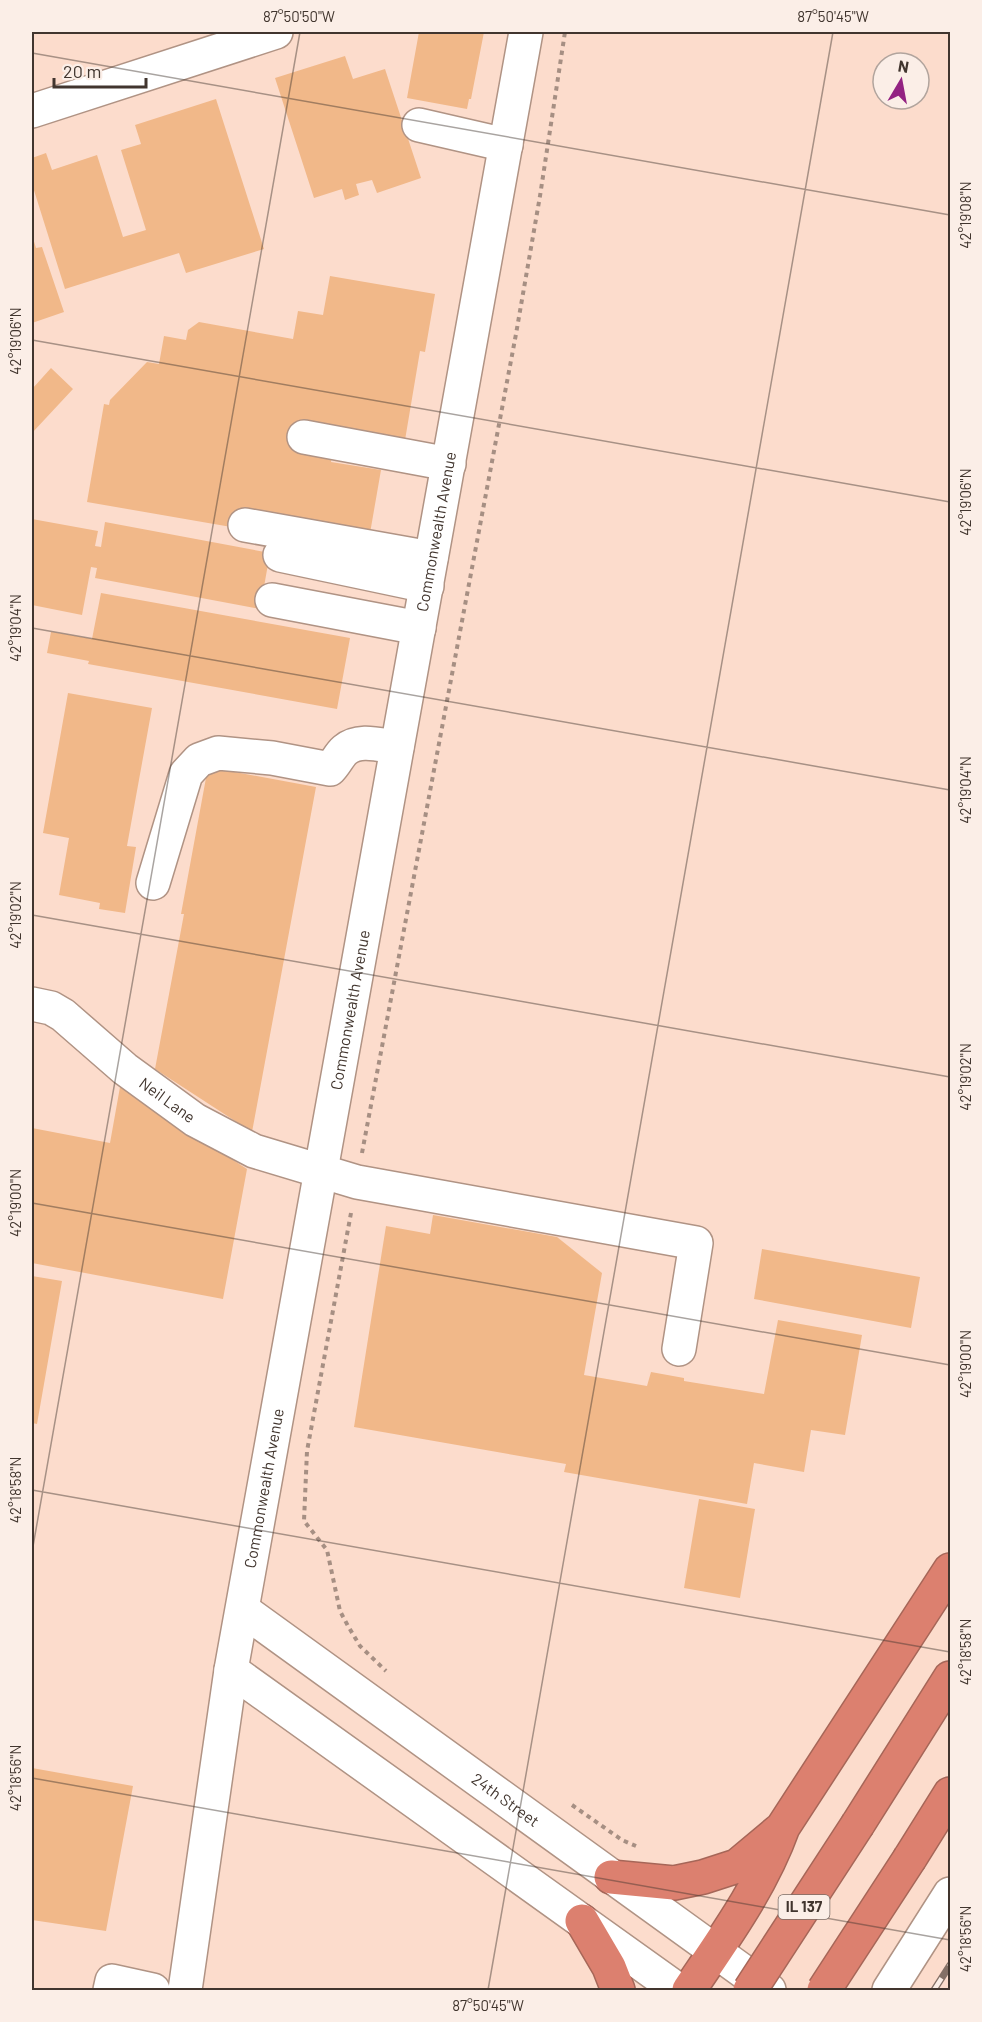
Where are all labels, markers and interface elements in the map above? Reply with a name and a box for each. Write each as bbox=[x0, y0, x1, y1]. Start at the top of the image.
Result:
text: 87°50'50"W bbox=[263, 7, 335, 25]
text: 87°50'45"W bbox=[797, 7, 869, 25]
scale bar bbox=[54, 51, 146, 89]
north arrow bbox=[871, 51, 931, 111]
text: N bbox=[897, 55, 911, 76]
text: 20 m bbox=[63, 60, 101, 82]
text: 42°19'08"N bbox=[956, 181, 974, 249]
text: 42°19'06"N bbox=[6, 307, 24, 375]
street label: Commonwealth Avenue bbox=[412, 450, 459, 613]
text: 42°19'06"N bbox=[956, 468, 974, 536]
text: 42°19'04"N bbox=[6, 594, 24, 662]
text: 42°19'04"N bbox=[956, 756, 974, 824]
text: 42°19'02"N bbox=[6, 881, 24, 949]
street label: Commonwealth Avenue bbox=[326, 928, 373, 1091]
text: 42°19'02"N bbox=[956, 1043, 974, 1111]
street label: Neil Lane bbox=[136, 1073, 199, 1126]
text: 42°19'00"N bbox=[6, 1169, 24, 1237]
text: 42°19'00"N bbox=[956, 1330, 974, 1398]
street label: Commonwealth Avenue bbox=[240, 1407, 287, 1570]
text: 42°18'58"N bbox=[6, 1457, 24, 1523]
text: 42°18'58"N bbox=[956, 1619, 974, 1685]
text: 42°18'56"N bbox=[6, 1745, 24, 1811]
street label: 24th Street bbox=[468, 1769, 543, 1830]
road number: IL 137 bbox=[778, 1895, 830, 1919]
text: 42°18'56"N bbox=[956, 1906, 974, 1972]
text: 87°50'45"W bbox=[452, 1996, 524, 2014]

